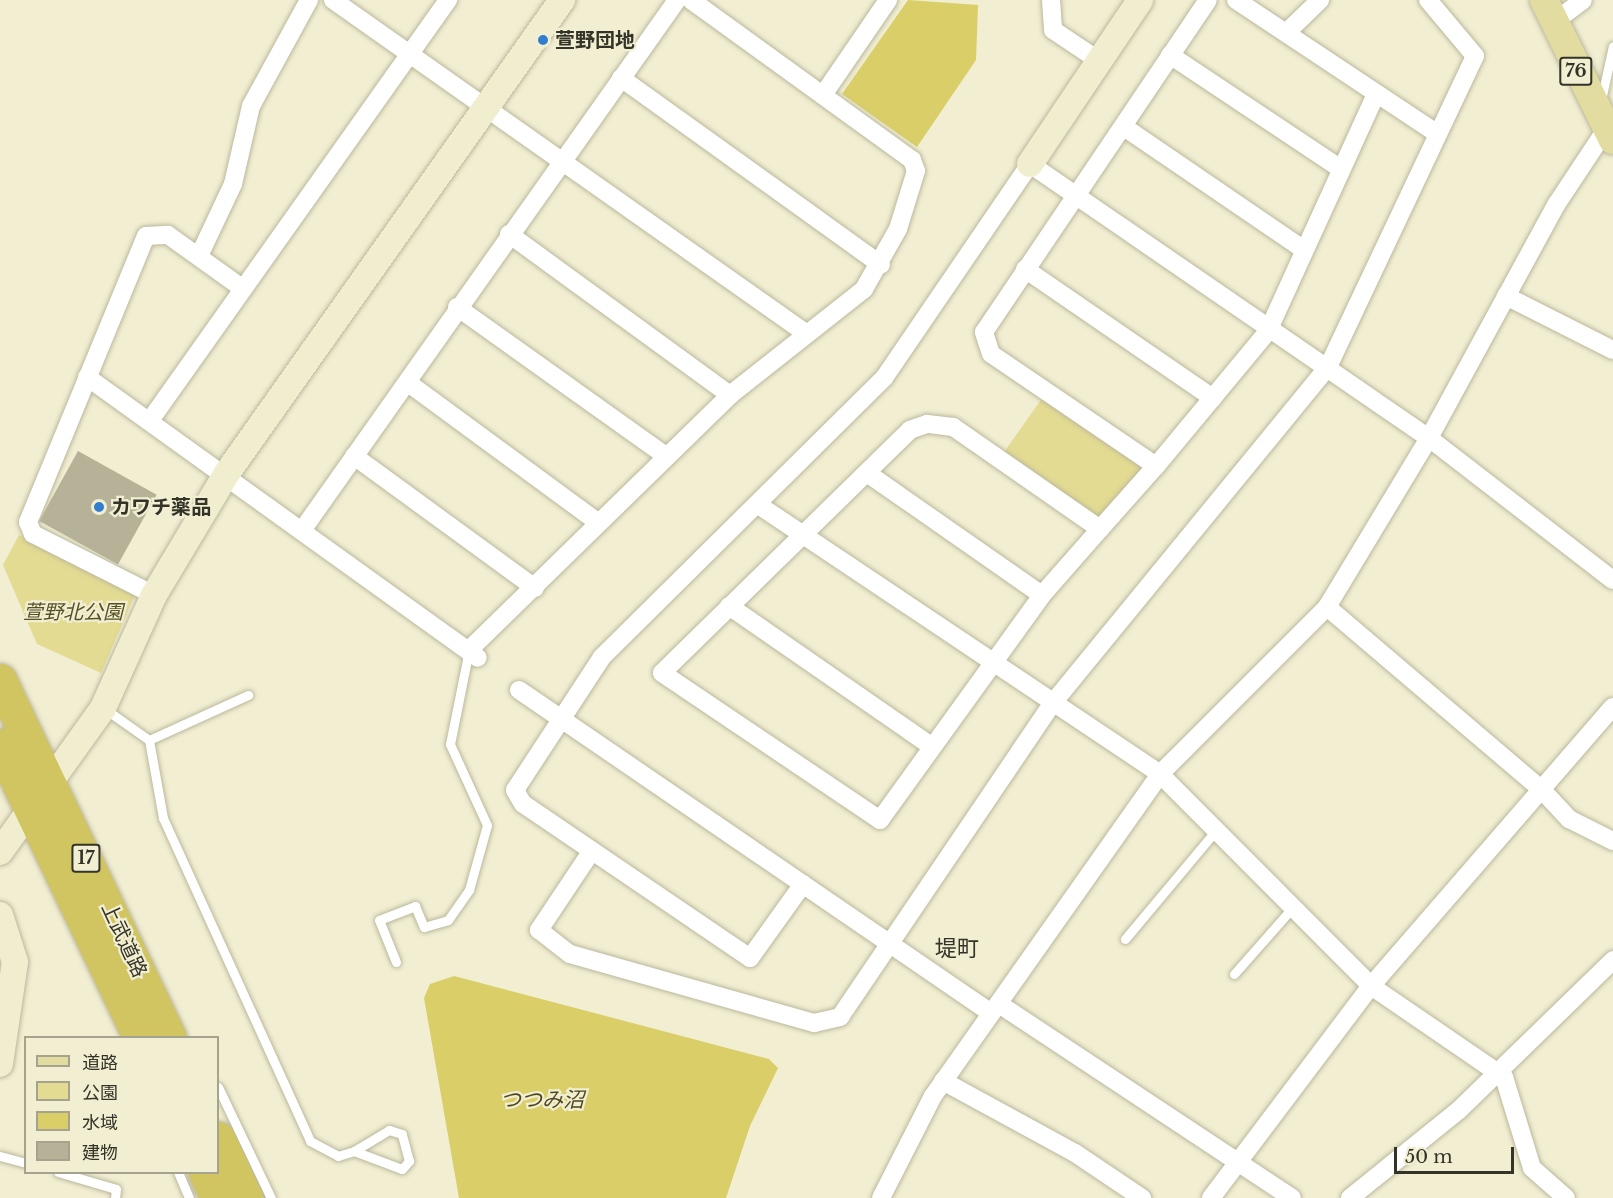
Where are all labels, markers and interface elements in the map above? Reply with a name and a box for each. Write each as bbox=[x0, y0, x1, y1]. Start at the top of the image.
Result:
place label: 萱野団地 bbox=[555, 28, 635, 52]
marker: 萱野団地 bbox=[536, 33, 550, 47]
road number: 76 bbox=[1558, 56, 1594, 86]
place label: カワチ薬品 bbox=[111, 495, 211, 519]
marker: カワチ薬品 bbox=[92, 500, 106, 514]
park label: 萱野北公園 bbox=[23, 600, 123, 624]
road number: 17 bbox=[71, 843, 101, 873]
street label: 上武道路 bbox=[96, 899, 152, 981]
district label: 堤町 bbox=[935, 936, 979, 962]
legend bbox=[24, 1036, 219, 1174]
text: 道路 bbox=[82, 1052, 118, 1074]
text: 公園 bbox=[82, 1082, 118, 1104]
water label: つつみ沼 bbox=[500, 1087, 584, 1113]
text: 水域 bbox=[82, 1112, 118, 1134]
scale bar bbox=[1397, 1135, 1517, 1173]
text: 建物 bbox=[82, 1142, 118, 1164]
text: 50 m bbox=[1405, 1146, 1453, 1168]

